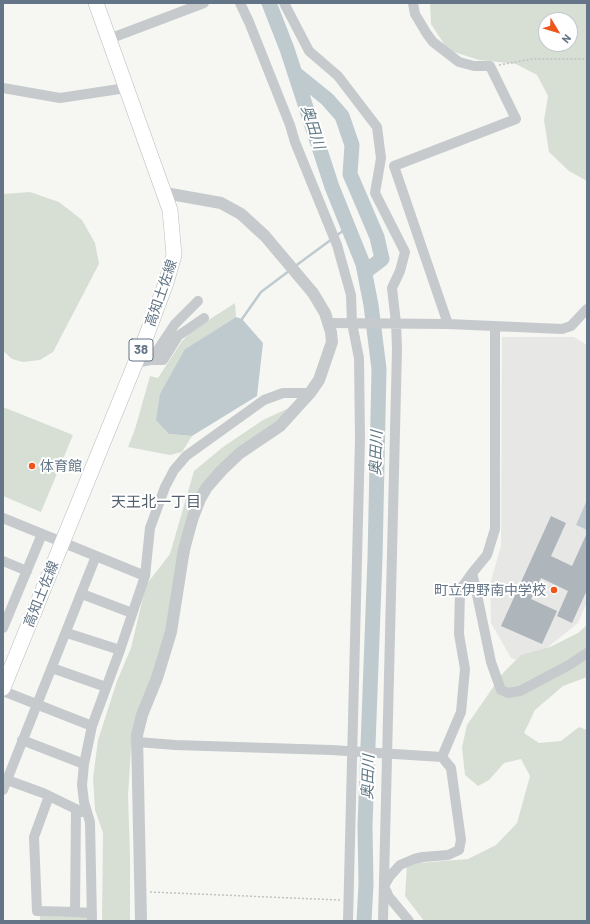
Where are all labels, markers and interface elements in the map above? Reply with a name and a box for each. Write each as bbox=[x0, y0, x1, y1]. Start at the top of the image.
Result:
north arrow bbox=[538, 12, 578, 52]
text: N bbox=[560, 32, 574, 46]
water label: 奥田川 bbox=[297, 103, 329, 151]
street label: 高知土佐線 bbox=[142, 257, 180, 329]
road number: 38 bbox=[129, 339, 153, 361]
water label: 奥田川 bbox=[366, 430, 386, 476]
place label: 体育館 bbox=[40, 458, 82, 474]
marker: 体育館 bbox=[27, 461, 37, 471]
district label: 天王北一丁目 bbox=[111, 493, 201, 511]
street label: 高知土佐線 bbox=[20, 558, 62, 630]
place label: 町立伊野南中学校 bbox=[434, 582, 546, 598]
marker: 町立伊野南中学校 bbox=[549, 585, 559, 595]
water label: 奥田川 bbox=[358, 754, 378, 800]

